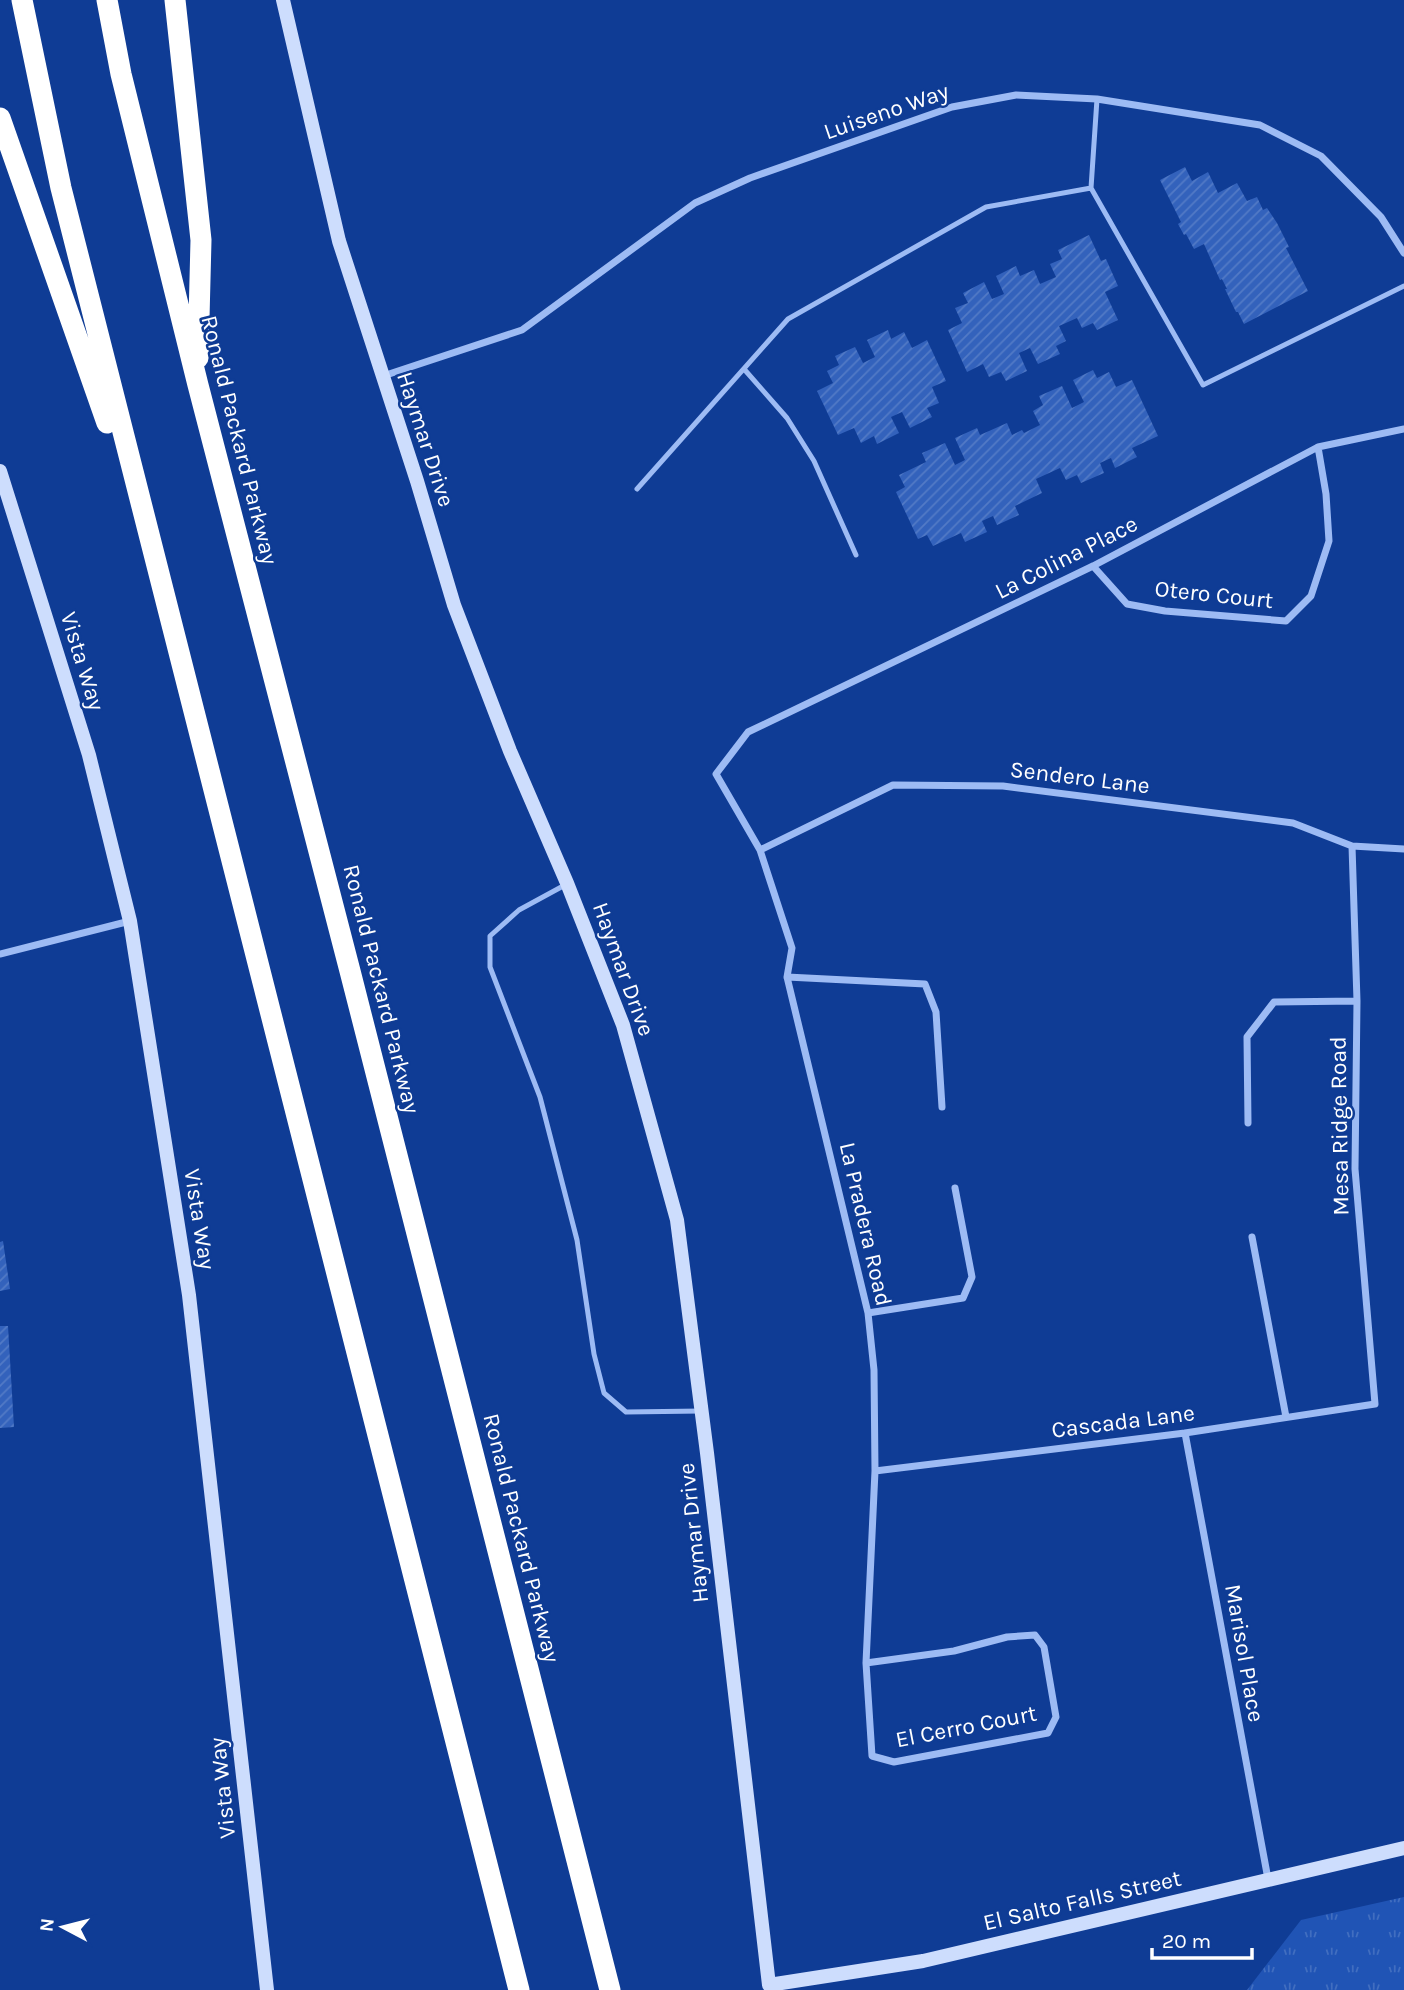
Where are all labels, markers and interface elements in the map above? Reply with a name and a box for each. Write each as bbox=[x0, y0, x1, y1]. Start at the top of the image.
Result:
street label: Luiseno Way bbox=[820, 77, 953, 145]
street label: Ronald Packard Parkway bbox=[195, 313, 284, 568]
street label: Haymar Drive bbox=[391, 368, 460, 510]
street label: La Colina Place bbox=[990, 510, 1142, 605]
street label: Otero Court bbox=[1153, 575, 1275, 614]
street label: Vista Way bbox=[55, 609, 110, 714]
street label: Sendero Lane bbox=[1009, 756, 1151, 799]
street label: Ronald Packard Parkway bbox=[337, 862, 426, 1117]
street label: Haymar Drive bbox=[587, 899, 660, 1040]
street label: Mesa Ridge Road bbox=[1324, 1036, 1355, 1216]
street label: La Pradera Road bbox=[834, 1140, 897, 1309]
street label: Vista Way bbox=[178, 1167, 221, 1272]
street label: Cascada Lane bbox=[1050, 1399, 1196, 1444]
street label: Ronald Packard Parkway bbox=[477, 1411, 566, 1666]
street label: Haymar Drive bbox=[673, 1462, 714, 1604]
street label: Marisol Place bbox=[1219, 1582, 1270, 1724]
street label: El Cerro Court bbox=[893, 1700, 1039, 1753]
street label: Vista Way bbox=[204, 1736, 241, 1840]
street label: El Salto Falls Street bbox=[981, 1865, 1184, 1936]
north arrow bbox=[28, 1892, 98, 1962]
scale bar bbox=[1152, 1916, 1252, 1960]
text: N bbox=[35, 1917, 59, 1933]
text: 20 m bbox=[1162, 1929, 1211, 1953]

